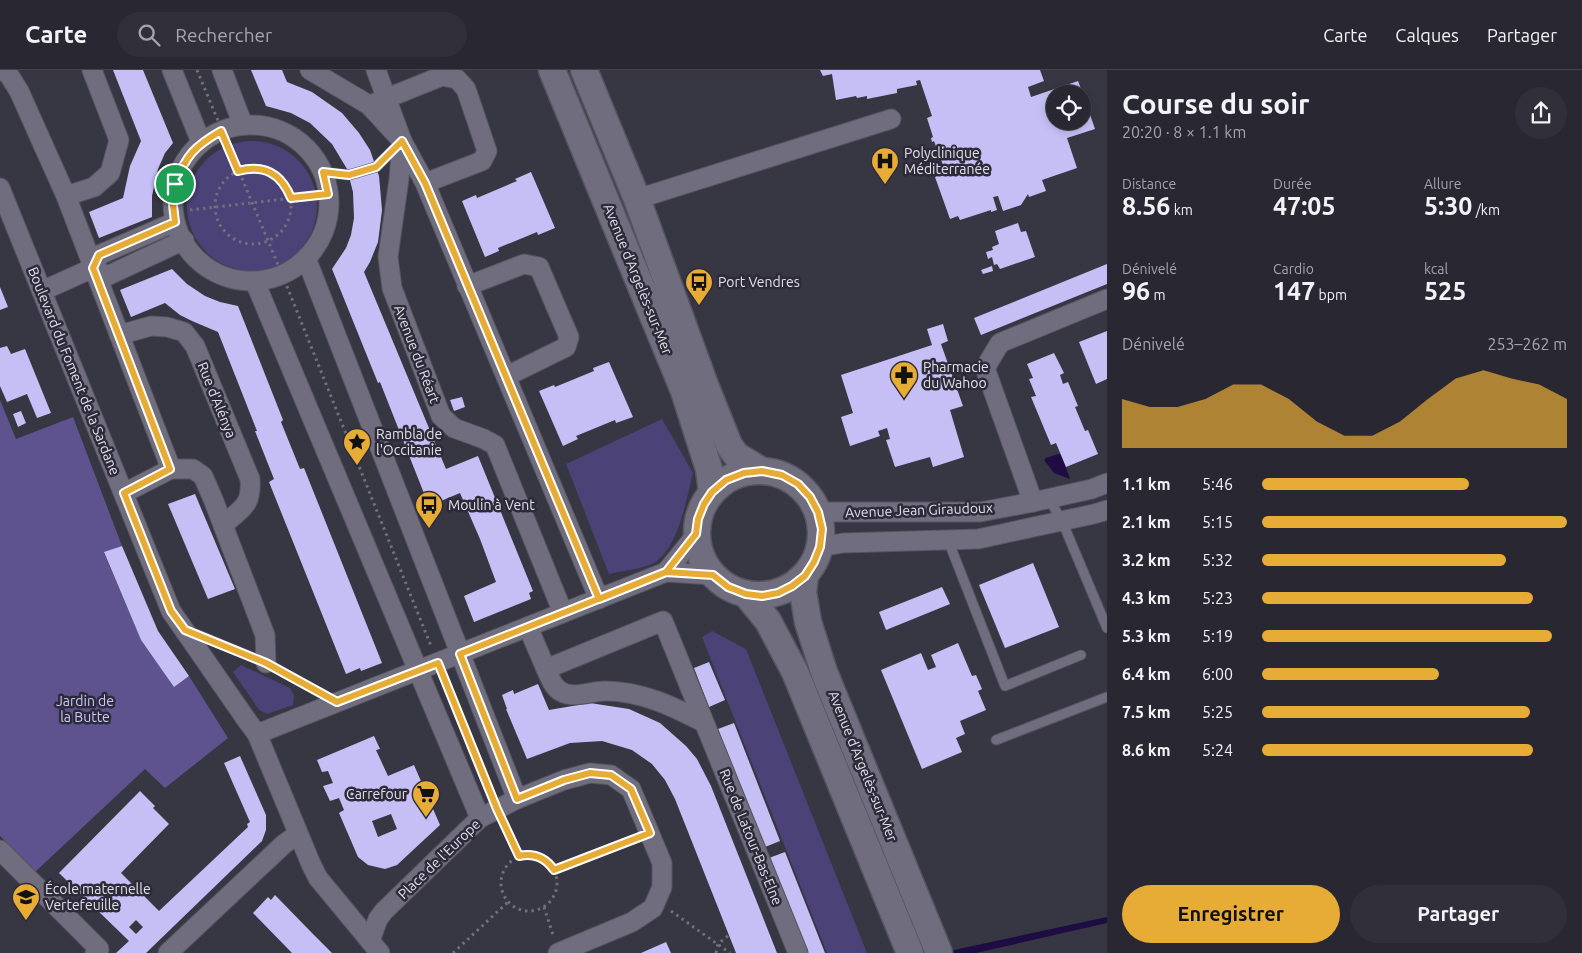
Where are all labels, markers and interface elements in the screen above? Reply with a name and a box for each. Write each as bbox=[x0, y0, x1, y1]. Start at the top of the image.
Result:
search box bbox=[117, 12, 467, 57]
text: Carte bbox=[25, 21, 87, 48]
icon: search bbox=[135, 21, 163, 49]
text: Rechercher bbox=[175, 24, 272, 46]
text: Carte bbox=[1323, 25, 1367, 45]
text: Calques bbox=[1395, 25, 1459, 45]
text: Partager bbox=[1487, 25, 1557, 45]
map controls bbox=[1046, 85, 1091, 130]
button: locate bbox=[1046, 85, 1091, 130]
button: share bbox=[1515, 87, 1567, 139]
text: Course du soir bbox=[1122, 88, 1310, 119]
text: 20:20 · 8 × 1.1 km bbox=[1122, 123, 1246, 141]
place label: Polyclinique Méditerranée bbox=[904, 145, 990, 177]
hospital icon: Polyclinique Méditerranée bbox=[870, 146, 900, 185]
pin bbox=[154, 163, 196, 205]
icon: arrive bbox=[161, 170, 189, 198]
text: Distance bbox=[1122, 176, 1176, 192]
text: Durée bbox=[1273, 176, 1312, 192]
text: Allure bbox=[1424, 176, 1461, 192]
text: 8.56 bbox=[1122, 192, 1170, 220]
text: 47:05 bbox=[1273, 192, 1336, 220]
text: 5:30 bbox=[1424, 192, 1472, 220]
street label: Avenue d'Argelès-sur-Mer bbox=[600, 201, 676, 357]
text: km bbox=[1170, 202, 1193, 218]
text: /km bbox=[1472, 202, 1500, 218]
text: Dénivelé bbox=[1122, 261, 1177, 277]
text: Cardio bbox=[1273, 261, 1314, 277]
text: kcal bbox=[1424, 261, 1448, 277]
street label: Boulevard du Foment de la Sardane bbox=[25, 265, 123, 477]
bus stop icon: Port Vendres bbox=[684, 267, 714, 306]
place label: Port Vendres bbox=[718, 274, 800, 290]
text: 96 bbox=[1122, 277, 1150, 305]
text: 147 bbox=[1273, 277, 1315, 305]
text: 525 bbox=[1424, 277, 1466, 305]
text: m bbox=[1150, 287, 1166, 303]
text: bpm bbox=[1315, 287, 1347, 303]
street label: Avenue du Réart bbox=[391, 302, 443, 406]
text: Dénivelé bbox=[1122, 335, 1185, 353]
text: 253–262 m bbox=[1487, 335, 1567, 353]
place label: Pharmacie du Wahoo bbox=[923, 359, 989, 391]
street label: Rue d'Alénya bbox=[194, 360, 240, 440]
pharmacy icon: Pharmacie du Wahoo bbox=[889, 360, 919, 399]
place label: Rambla de l'Occitanie bbox=[376, 426, 442, 458]
place icon: Rambla de l'Occitanie bbox=[342, 427, 372, 466]
text: 1.1 km bbox=[1122, 475, 1171, 493]
text: 5:46 bbox=[1202, 475, 1233, 493]
bus stop icon: Moulin à Vent bbox=[414, 490, 444, 529]
place label: Moulin à Vent bbox=[448, 497, 535, 513]
street label: Avenue Jean Giraudoux bbox=[845, 499, 993, 521]
text: 2.1 km bbox=[1122, 513, 1171, 531]
text: 5:15 bbox=[1202, 513, 1233, 531]
text: 3.2 km bbox=[1122, 551, 1171, 569]
text: 5:32 bbox=[1202, 551, 1233, 569]
text: 4.3 km bbox=[1122, 589, 1171, 607]
text: 5:23 bbox=[1202, 589, 1233, 607]
text: 5.3 km bbox=[1122, 627, 1171, 645]
text: 5:19 bbox=[1202, 627, 1233, 645]
text: 6.4 km bbox=[1122, 665, 1171, 683]
text: 6:00 bbox=[1202, 665, 1233, 683]
street label: Avenue d'Argelès-sur-Mer bbox=[825, 688, 901, 844]
park label: Jardin de la Butte bbox=[56, 693, 114, 725]
text: 7.5 km bbox=[1122, 703, 1171, 721]
text: 5:25 bbox=[1202, 703, 1233, 721]
text: 8.6 km bbox=[1122, 741, 1171, 759]
text: 5:24 bbox=[1202, 741, 1233, 759]
street label: Rue de Latour-Bas-Elne bbox=[716, 767, 786, 907]
supermarket icon: Carrefour bbox=[411, 779, 441, 818]
place label: Carrefour bbox=[346, 786, 408, 802]
street label: Place de l'Europe bbox=[395, 816, 483, 902]
place label: École maternelle Vertefeuille bbox=[45, 880, 151, 913]
school or university icon: École maternelle Vertefeuille bbox=[11, 882, 41, 921]
button: Enregistrer bbox=[1122, 885, 1340, 943]
button: Partager bbox=[1350, 885, 1567, 943]

